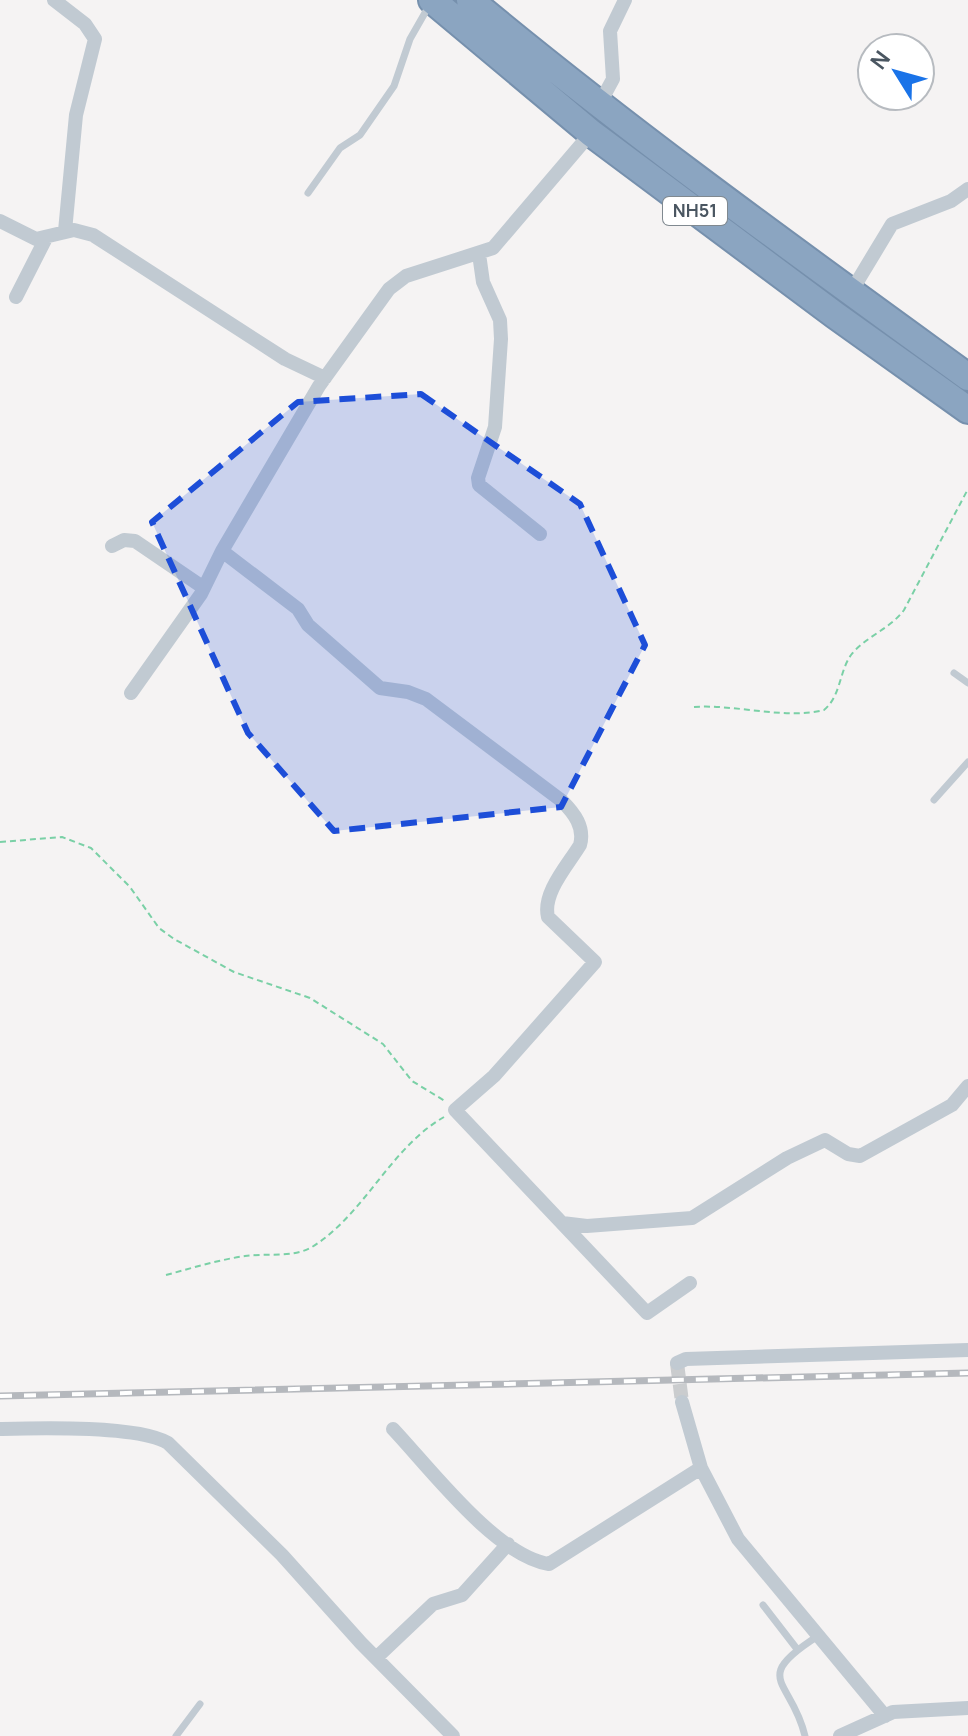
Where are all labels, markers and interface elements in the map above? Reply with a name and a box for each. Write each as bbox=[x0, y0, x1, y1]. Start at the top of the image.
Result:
north arrow bbox=[856, 32, 936, 112]
text: N bbox=[863, 45, 897, 75]
road number: NH51 bbox=[663, 197, 727, 225]

